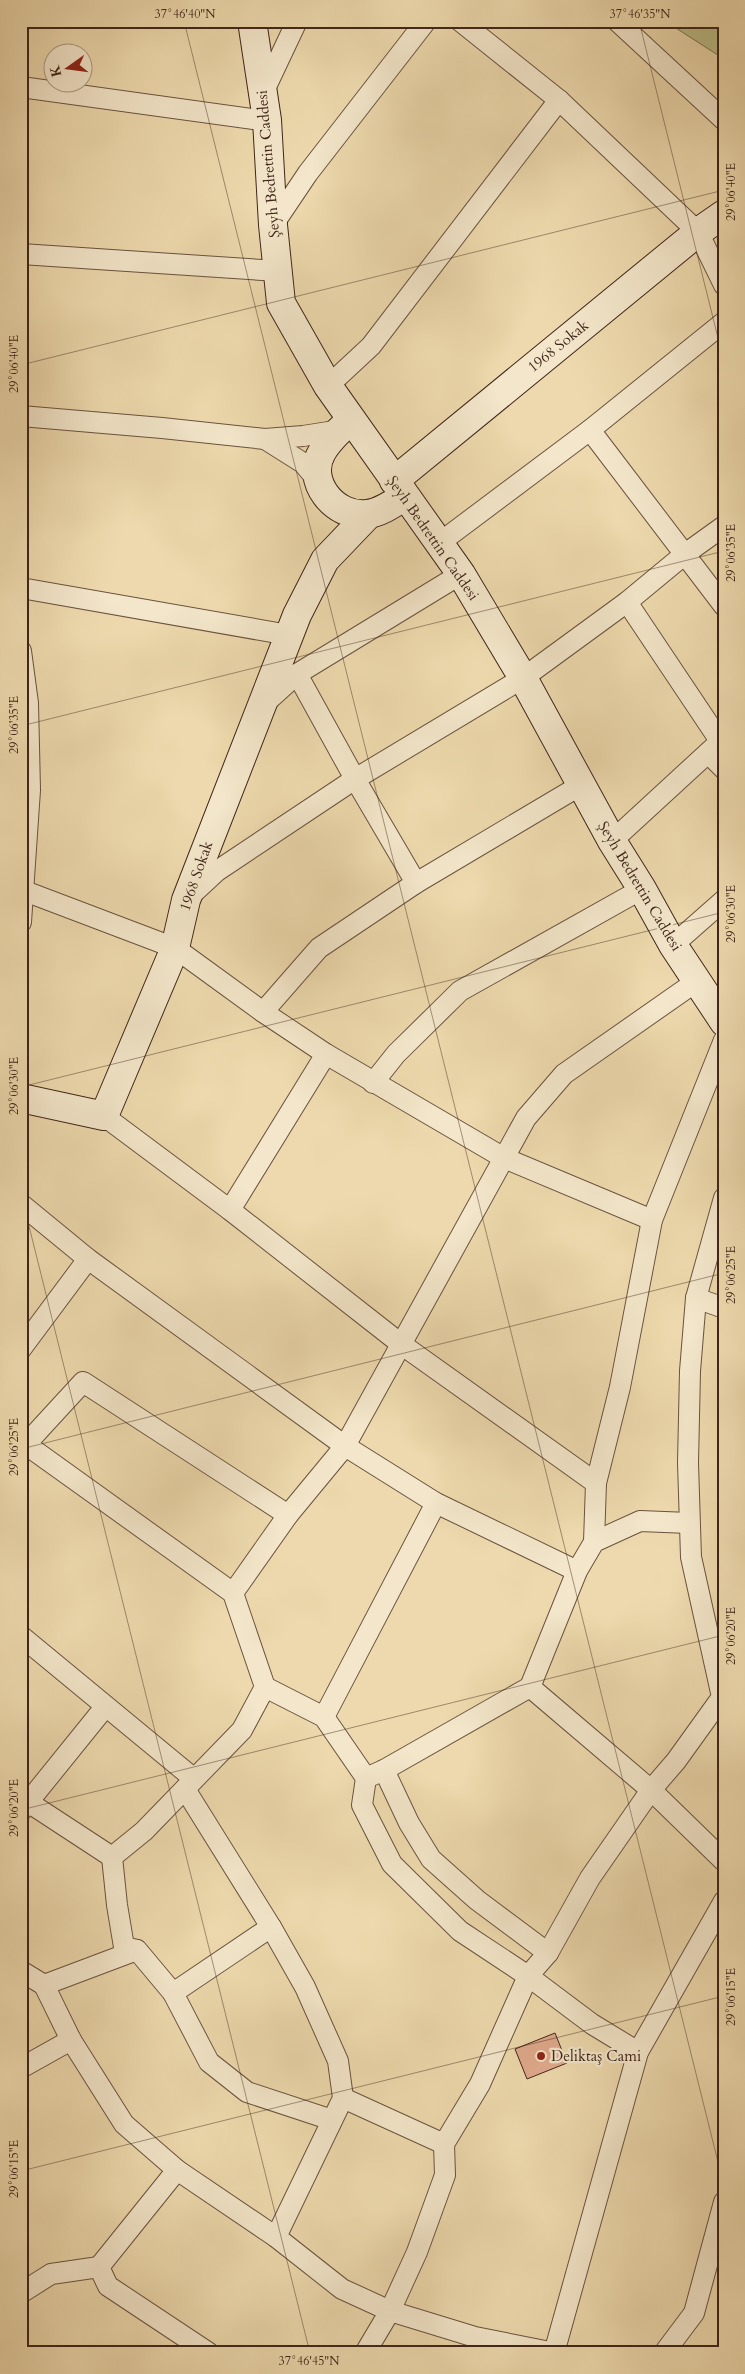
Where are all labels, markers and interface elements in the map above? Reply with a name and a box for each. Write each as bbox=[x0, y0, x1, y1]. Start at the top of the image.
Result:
text: 37°46'40"N bbox=[155, 6, 216, 22]
text: 37°46'35"N bbox=[610, 6, 671, 22]
north arrow bbox=[42, 42, 92, 92]
text: K bbox=[45, 63, 66, 79]
street label: Şeyh Bedrettin Caddesi bbox=[252, 89, 284, 239]
text: 29°06'40"E bbox=[723, 163, 739, 221]
street label: 1968 Sokak bbox=[523, 315, 593, 377]
text: 29°06'40"E bbox=[6, 335, 22, 393]
street label: Şeyh Bedrettin Caddesi bbox=[382, 472, 484, 604]
text: 29°06'35"E bbox=[723, 524, 739, 582]
text: 29°06'35"E bbox=[6, 696, 22, 754]
street label: Şeyh Bedrettin Caddesi bbox=[593, 817, 687, 955]
street label: 1968 Sokak bbox=[175, 838, 217, 914]
text: 29°06'30"E bbox=[723, 885, 739, 943]
text: 29°06'30"E bbox=[6, 1057, 22, 1115]
text: 29°06'25"E bbox=[723, 1246, 739, 1304]
text: 29°06'25"E bbox=[6, 1418, 22, 1476]
text: 29°06'20"E bbox=[723, 1607, 739, 1665]
text: 29°06'20"E bbox=[6, 1779, 22, 1837]
text: 29°06'15"E bbox=[723, 1968, 739, 2026]
place label: Deliktaş Cami bbox=[551, 2046, 641, 2066]
marker: Deliktaş Cami bbox=[535, 2050, 547, 2062]
text: 29°06'15"E bbox=[6, 2140, 22, 2198]
text: 37°46'45"N bbox=[279, 2353, 340, 2369]

